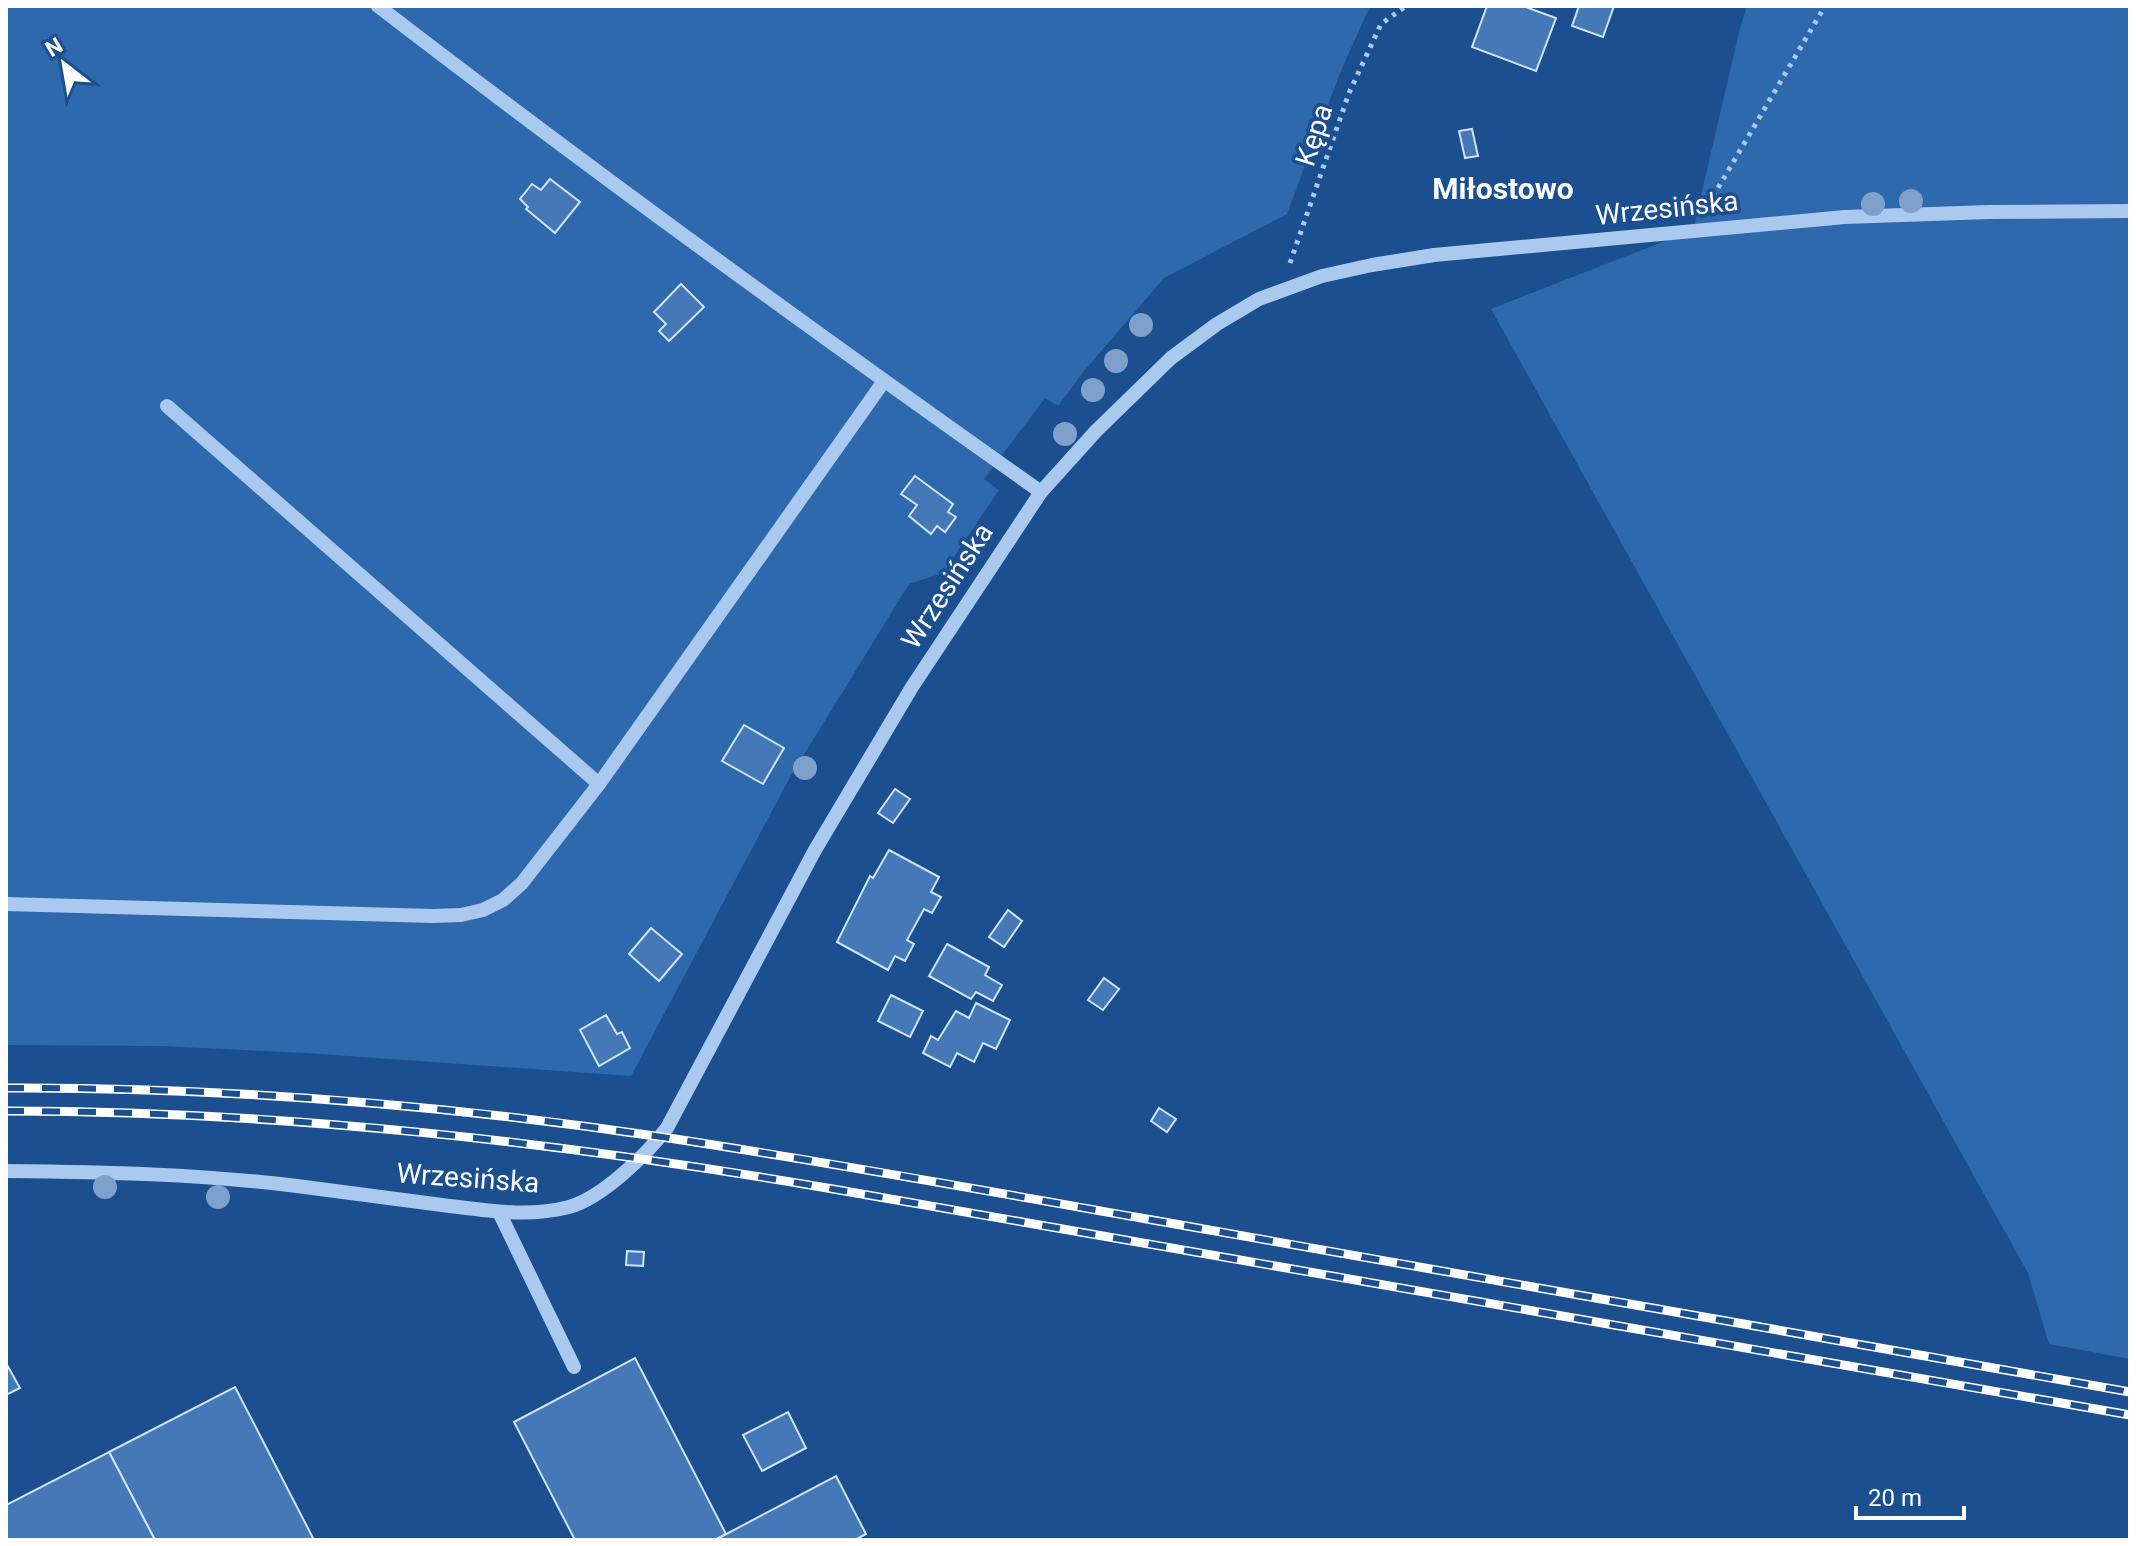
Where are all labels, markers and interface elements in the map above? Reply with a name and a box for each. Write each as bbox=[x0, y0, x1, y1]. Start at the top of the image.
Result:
north arrow bbox=[24, 24, 104, 104]
text: N bbox=[41, 33, 67, 62]
street label: Kępa bbox=[1289, 100, 1339, 170]
district label: Miłostowo bbox=[1432, 171, 1574, 206]
street label: Wrzesińska bbox=[1594, 184, 1740, 232]
street label: Wrzesińska bbox=[894, 517, 1000, 655]
street label: Wrzesińska bbox=[395, 1157, 541, 1199]
scale bar bbox=[1856, 1470, 1964, 1520]
text: 20 m bbox=[1868, 1484, 1922, 1512]

